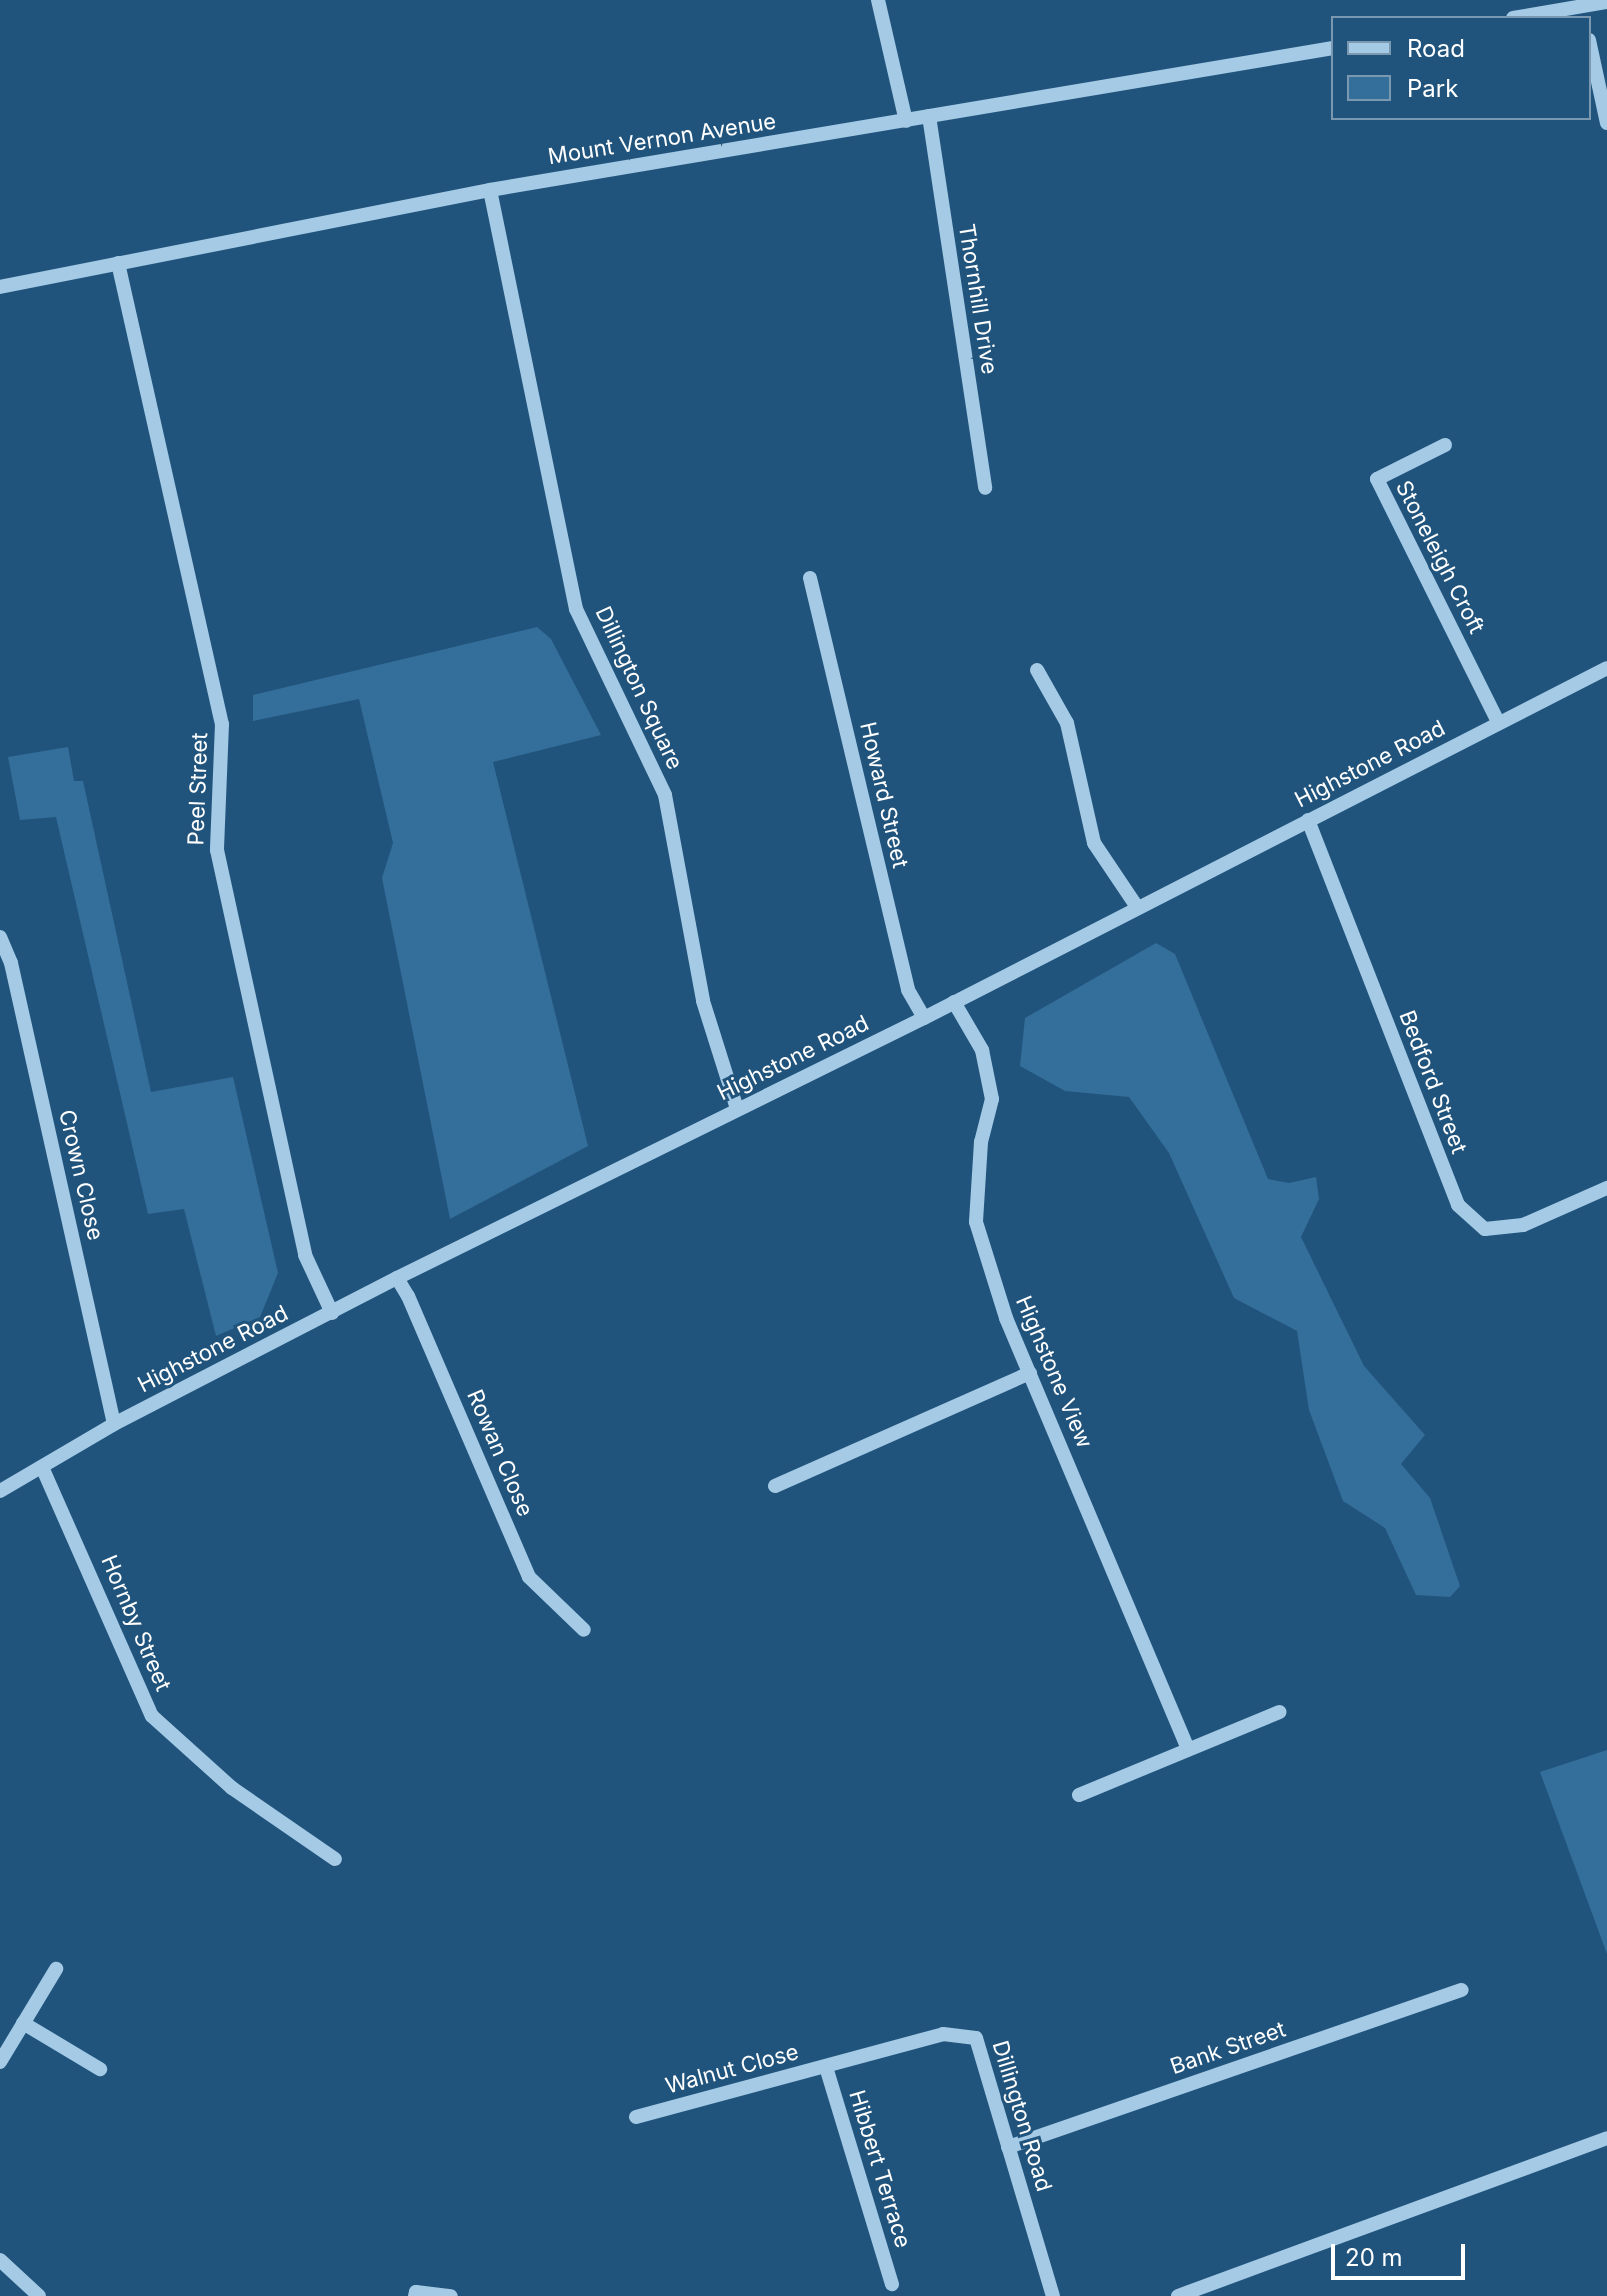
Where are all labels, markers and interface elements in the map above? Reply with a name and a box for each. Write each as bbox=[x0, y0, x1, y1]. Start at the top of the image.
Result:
legend bbox=[1331, 16, 1591, 120]
text: Road bbox=[1407, 34, 1465, 63]
text: Park bbox=[1407, 74, 1458, 103]
street label: Mount Vernon Avenue bbox=[546, 108, 778, 170]
street label: Thornhill Drive bbox=[953, 222, 1003, 376]
street label: Stoneleigh Croft bbox=[1390, 476, 1490, 638]
street label: Dillington Square bbox=[590, 602, 688, 774]
street label: Highstone Road bbox=[1290, 715, 1450, 813]
street label: Howard Street bbox=[854, 719, 914, 871]
street label: Peel Street bbox=[183, 732, 213, 846]
street label: Bedford Street bbox=[1394, 1007, 1472, 1157]
street label: Highstone Road bbox=[713, 1010, 873, 1106]
street label: Crown Close bbox=[53, 1107, 109, 1243]
street label: Highstone View bbox=[1010, 1292, 1098, 1452]
street label: Highstone Road bbox=[133, 1300, 293, 1398]
street label: Rowan Close bbox=[461, 1386, 539, 1520]
street label: Hornby Street bbox=[96, 1551, 176, 1695]
street label: Bank Street bbox=[1167, 2016, 1289, 2080]
street label: Dillington Road bbox=[987, 2037, 1057, 2195]
street label: Walnut Close bbox=[663, 2039, 801, 2099]
street label: Hibbert Terrace bbox=[843, 2087, 917, 2251]
scale bar bbox=[1335, 2228, 1469, 2278]
text: 20 m bbox=[1345, 2243, 1403, 2272]

